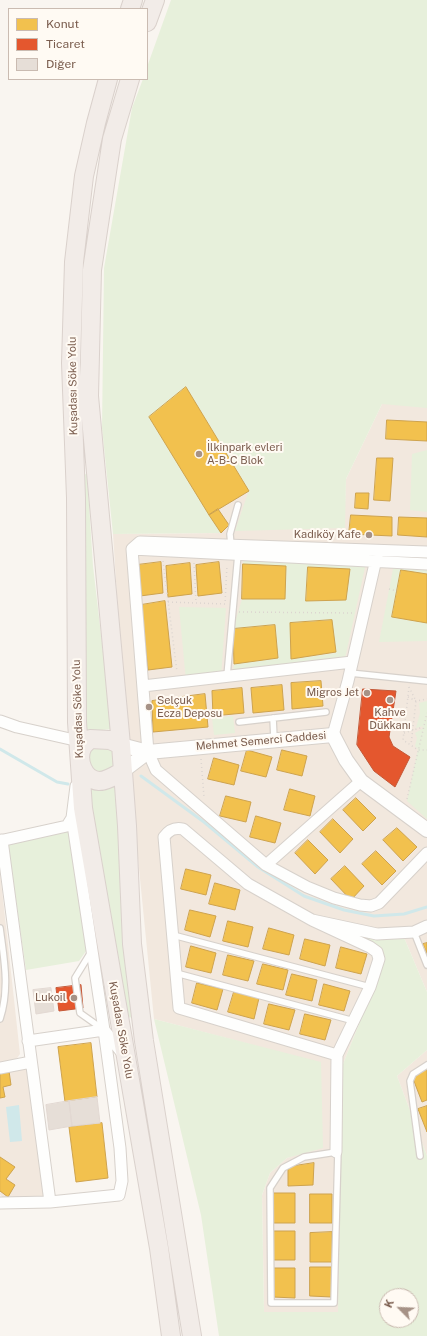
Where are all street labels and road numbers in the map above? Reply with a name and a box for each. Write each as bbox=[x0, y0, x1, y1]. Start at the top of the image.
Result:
street label: Kuşadası Söke Yolu bbox=[66, 336, 80, 436]
street label: Kuşadası Söke Yolu bbox=[70, 659, 86, 759]
street label: Mehmet Semerci Caddesi bbox=[195, 729, 327, 753]
street label: Kuşadası Söke Yolu bbox=[106, 980, 136, 1080]

